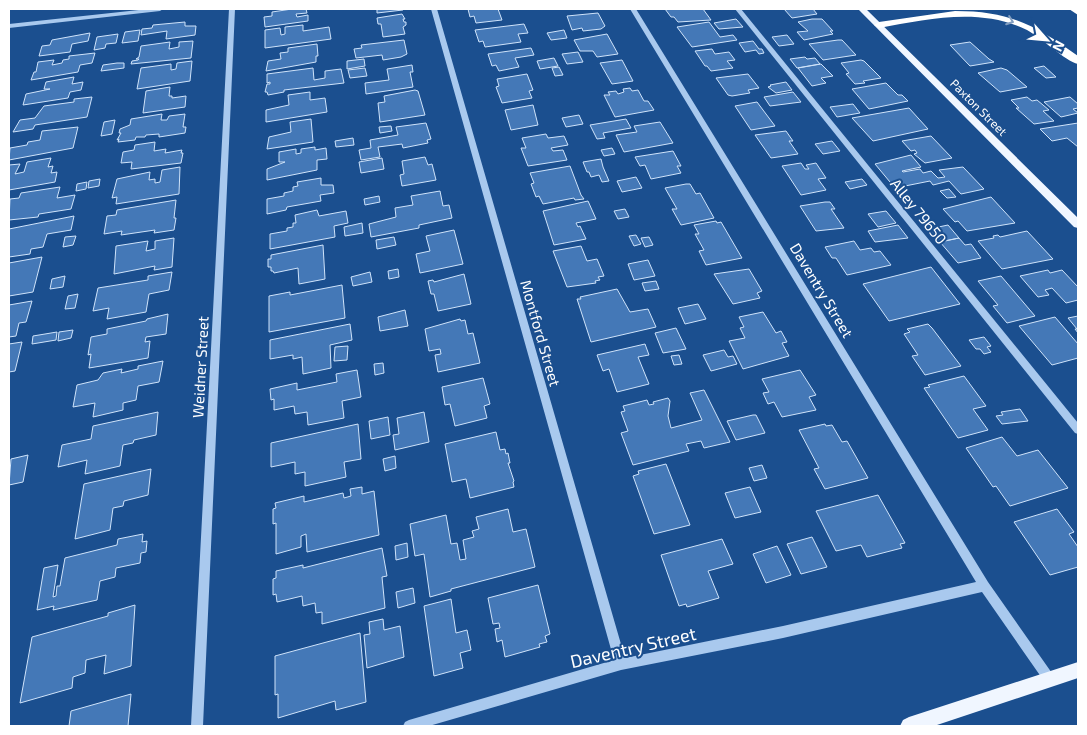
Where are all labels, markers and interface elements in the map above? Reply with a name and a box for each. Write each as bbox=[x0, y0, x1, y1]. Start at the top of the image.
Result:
one-way arrow bbox=[1005, 15, 1014, 25]
north arrow bbox=[1022, 15, 1072, 65]
text: N bbox=[1049, 38, 1069, 54]
street label: Paxton Street bbox=[948, 76, 1011, 139]
street label: Alley 79650 bbox=[887, 175, 951, 247]
street label: Daventry Street bbox=[787, 239, 857, 341]
street label: Montford Street bbox=[517, 278, 565, 388]
street label: Weidner Street bbox=[188, 315, 212, 418]
street label: Daventry Street bbox=[568, 622, 698, 672]

